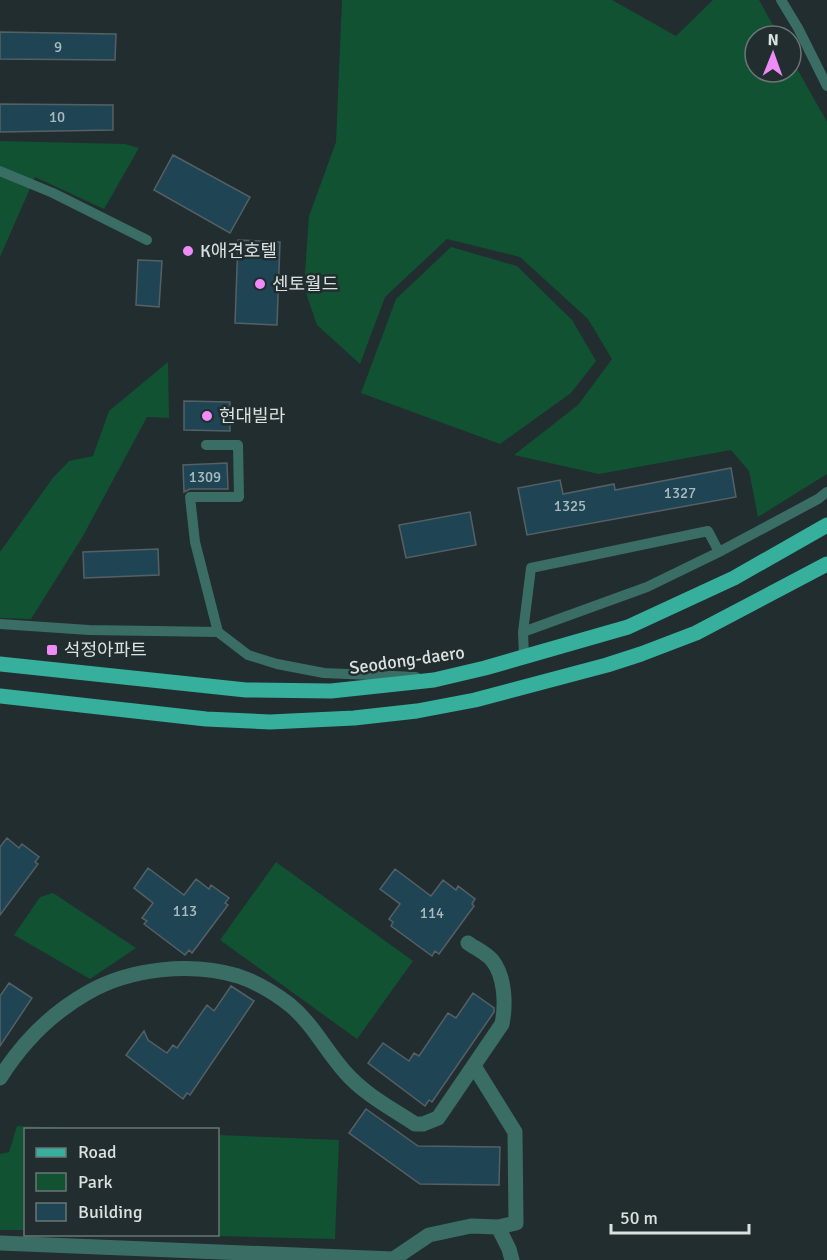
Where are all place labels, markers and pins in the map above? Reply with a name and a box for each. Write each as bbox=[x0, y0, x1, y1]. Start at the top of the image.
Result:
place label: K애견호텔 bbox=[200, 240, 277, 262]
marker: K애견호텔 bbox=[181, 244, 195, 258]
place label: 센토월드 bbox=[272, 273, 338, 295]
marker: 센토월드 bbox=[253, 277, 267, 291]
place label: 현대빌라 bbox=[219, 405, 286, 427]
marker: 현대빌라 bbox=[200, 409, 214, 423]
place label: 석정아파트 bbox=[64, 639, 147, 661]
marker: 석정아파트 bbox=[45, 643, 59, 657]

